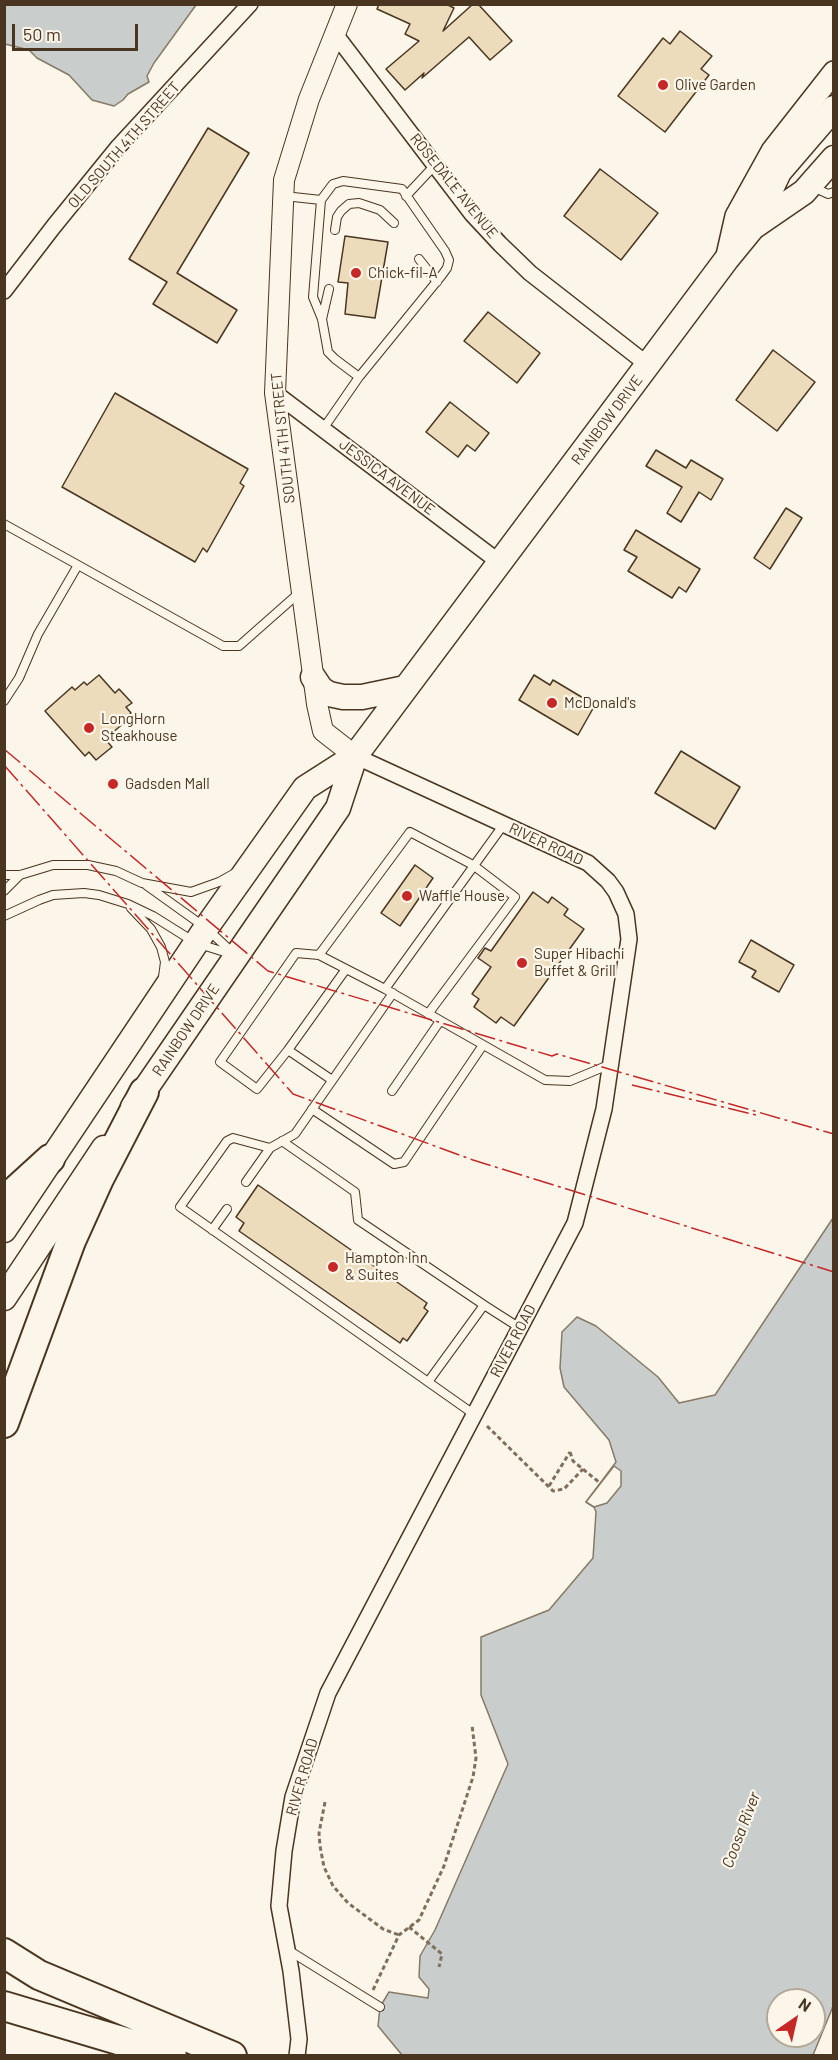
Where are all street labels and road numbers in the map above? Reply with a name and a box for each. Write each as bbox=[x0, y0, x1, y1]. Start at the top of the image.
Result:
street label: OLD SOUTH 4TH STREET bbox=[64, 78, 184, 212]
street label: ROSEDALE AVENUE bbox=[406, 130, 502, 242]
street label: SOUTH 4TH STREET bbox=[267, 372, 299, 504]
street label: RAINBOW DRIVE bbox=[567, 372, 647, 468]
street label: JESSICA AVENUE bbox=[336, 435, 438, 519]
street label: RIVER ROAD bbox=[506, 819, 586, 869]
street label: RAINBOW DRIVE bbox=[148, 980, 224, 1080]
street label: RIVER ROAD bbox=[486, 1302, 540, 1380]
street label: RIVER ROAD bbox=[282, 1736, 322, 1818]

